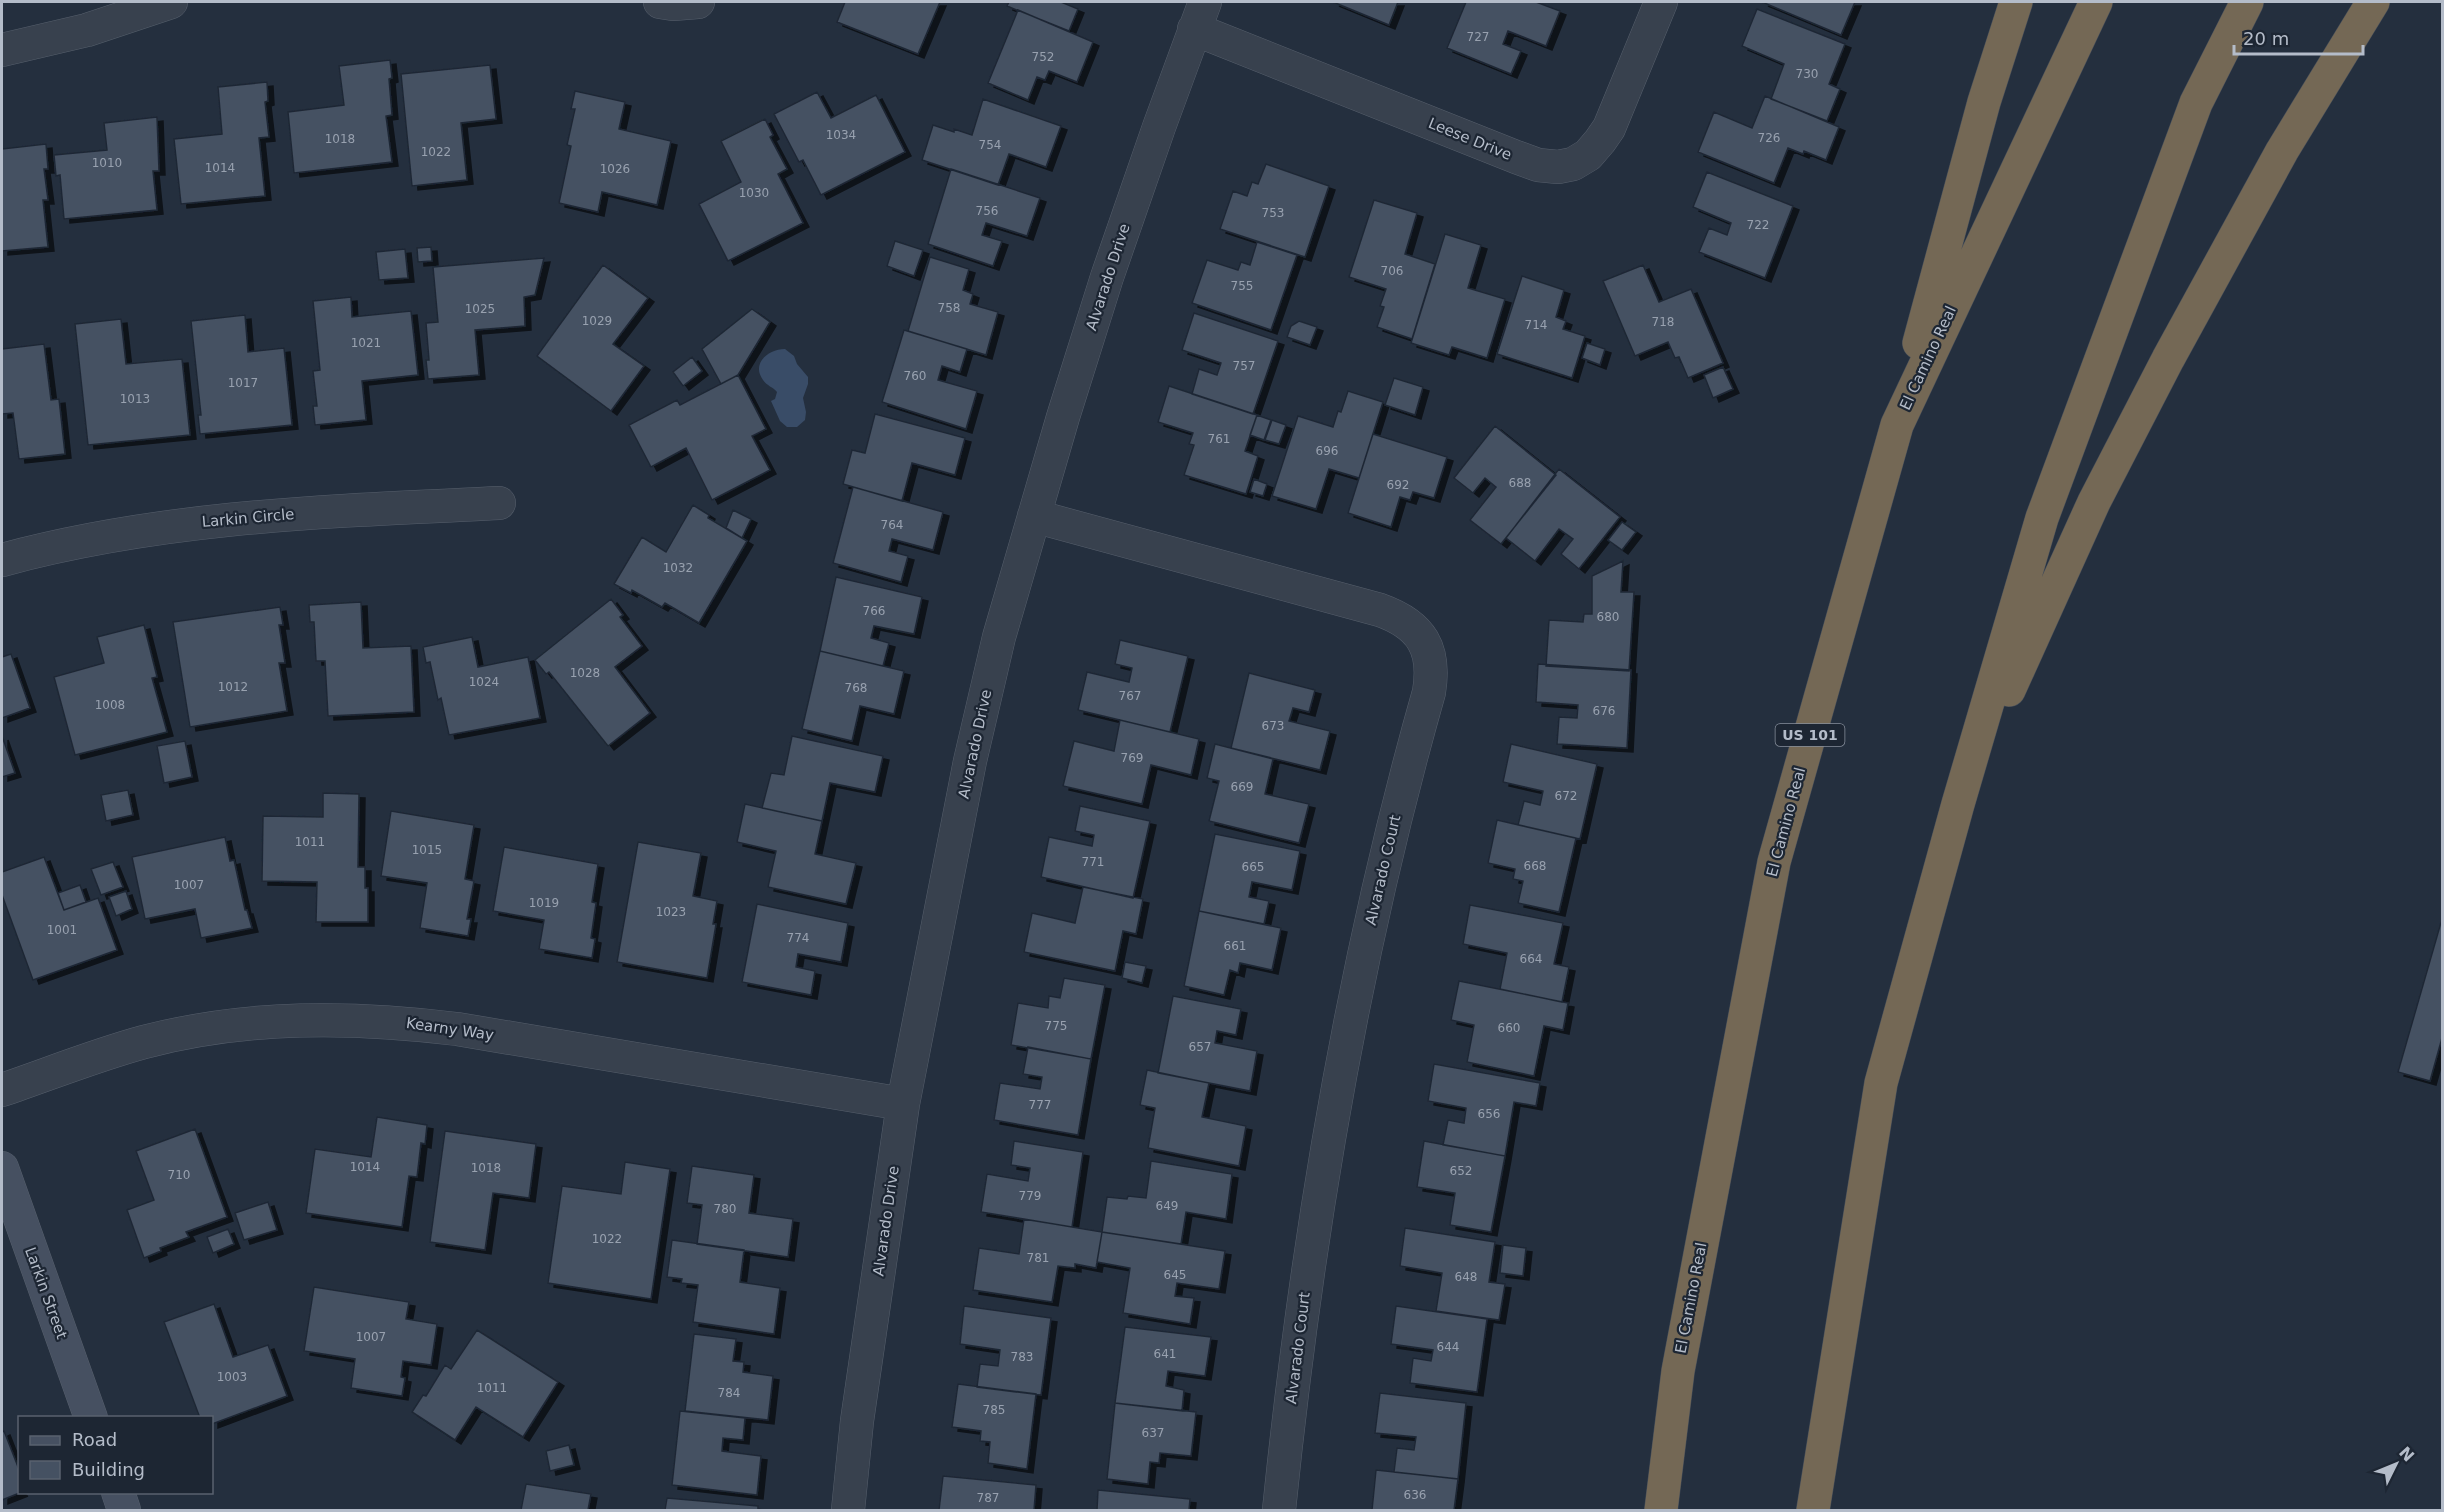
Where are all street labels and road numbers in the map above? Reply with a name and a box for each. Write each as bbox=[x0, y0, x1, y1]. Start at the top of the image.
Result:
street label: Leese Drive bbox=[1426, 114, 1514, 164]
street label: Alvarado Drive bbox=[1082, 221, 1134, 333]
street label: El Camino Real bbox=[1896, 303, 1960, 413]
street label: Larkin Circle bbox=[201, 505, 295, 531]
street label: Alvarado Drive bbox=[955, 688, 995, 800]
road number: US 101 bbox=[1776, 724, 1844, 746]
street label: El Camino Real bbox=[1763, 765, 1809, 879]
street label: Alvarado Court bbox=[1362, 813, 1404, 927]
street label: Kearny Way bbox=[405, 1014, 495, 1044]
street label: Alvarado Drive bbox=[869, 1165, 903, 1277]
street label: El Camino Real bbox=[1671, 1241, 1711, 1355]
street label: Larkin Street bbox=[21, 1245, 71, 1341]
street label: Alvarado Court bbox=[1282, 1291, 1314, 1405]

